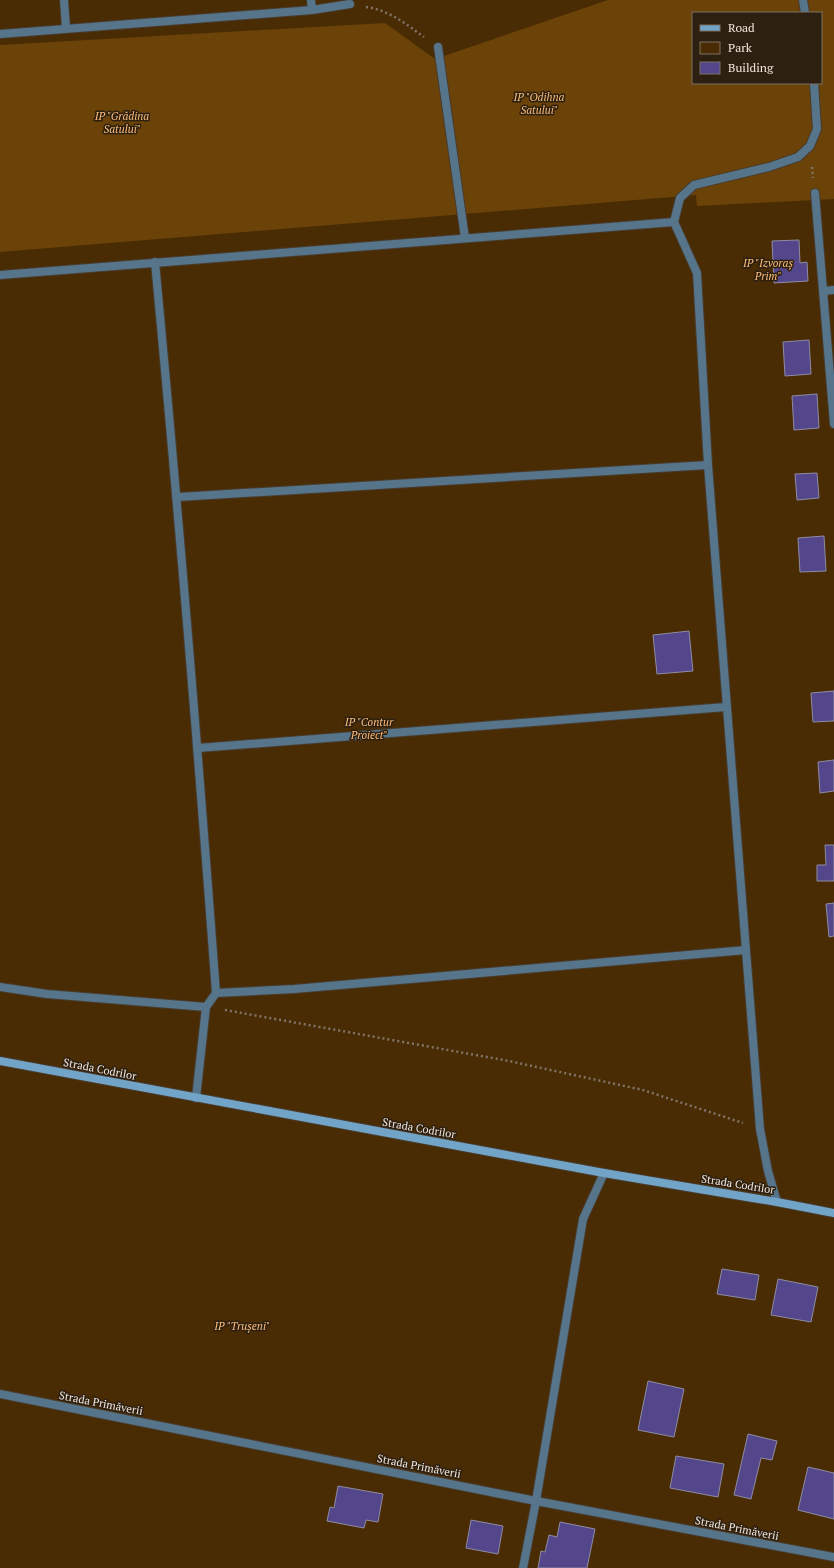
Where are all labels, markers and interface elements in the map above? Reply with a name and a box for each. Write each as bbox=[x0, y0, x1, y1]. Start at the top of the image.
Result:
legend bbox=[692, 12, 822, 84]
text: Road bbox=[728, 20, 755, 35]
text: Park bbox=[728, 40, 753, 55]
text: Building bbox=[728, 60, 774, 75]
park label: IP "Odihna Satului" bbox=[513, 90, 565, 117]
park label: IP "Grădina Satului" bbox=[94, 109, 149, 136]
park label: IP "Izvoraș Prim" bbox=[742, 256, 793, 283]
park label: IP "Contur Proiect" bbox=[344, 715, 394, 742]
street label: Strada Codrilor bbox=[62, 1055, 139, 1083]
street label: Strada Codrilor bbox=[381, 1115, 458, 1141]
street label: Strada Codrilor bbox=[700, 1171, 777, 1197]
park label: IP "Trușeni" bbox=[213, 1319, 270, 1333]
street label: Strada Primăverii bbox=[58, 1388, 144, 1418]
street label: Strada Primăverii bbox=[376, 1451, 462, 1481]
street label: Strada Primăverii bbox=[694, 1513, 780, 1543]

